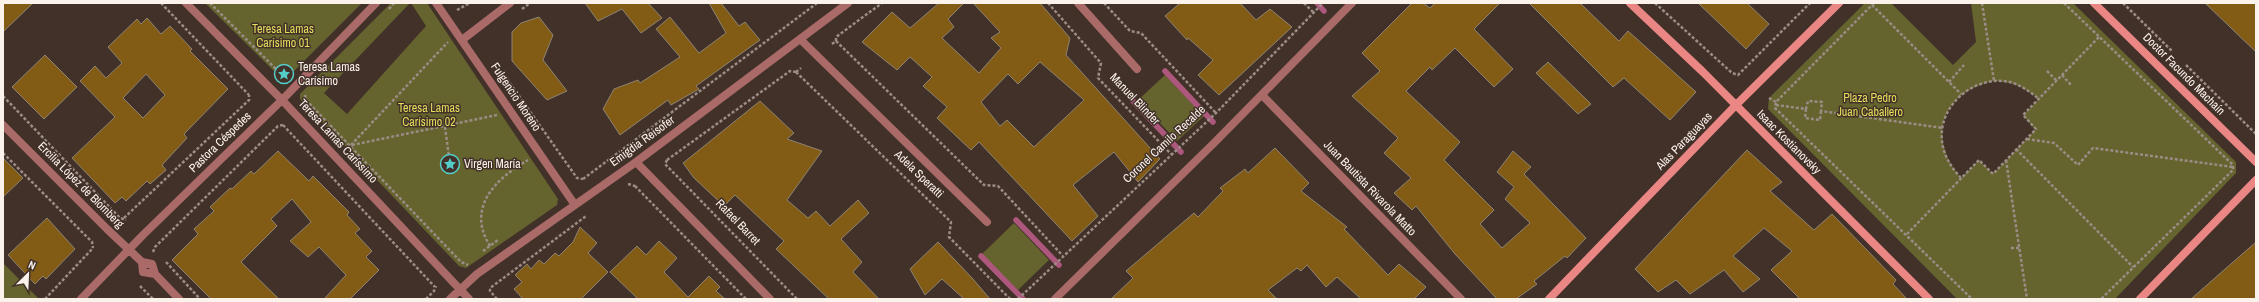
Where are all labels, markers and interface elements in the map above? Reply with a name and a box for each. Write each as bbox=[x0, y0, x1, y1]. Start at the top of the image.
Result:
park label: Teresa Lamas Carísimo 01 bbox=[252, 21, 314, 51]
street label: Doctor Facundo Machaín bbox=[2139, 29, 2229, 119]
place label: Teresa Lamas Carísimo bbox=[298, 59, 360, 89]
street label: Fulgencio Moreno bbox=[487, 60, 545, 134]
place icon: Teresa Lamas Carísimo bbox=[273, 63, 295, 85]
street label: Manuel Blinder bbox=[1106, 70, 1164, 129]
park label: Plaza Pedro Juan Caballero bbox=[1837, 90, 1903, 120]
street label: Teresa Lamas Caríssimo bbox=[295, 96, 381, 186]
park label: Teresa Lamas Carísimo 02 bbox=[398, 100, 460, 130]
street label: Coronel Camilo Recalde bbox=[1119, 102, 1209, 186]
street label: Isaac Kostianovsky bbox=[1753, 106, 1825, 178]
street label: Pastora Céspedes bbox=[185, 108, 255, 176]
street label: Alas Paraguayas bbox=[1652, 109, 1716, 174]
street label: Emigdia Reisofer bbox=[606, 112, 678, 170]
street label: Juan Bautista Rivarola Matto bbox=[1320, 137, 1420, 239]
street label: Ercilia López de Blomberg bbox=[34, 138, 128, 232]
street label: Adela Speratti bbox=[890, 146, 947, 201]
place icon: Virgen María bbox=[439, 153, 461, 175]
place label: Virgen María bbox=[464, 156, 521, 172]
street label: Rafael Barret bbox=[712, 196, 764, 249]
north arrow bbox=[8, 254, 48, 294]
text: N bbox=[26, 257, 38, 273]

